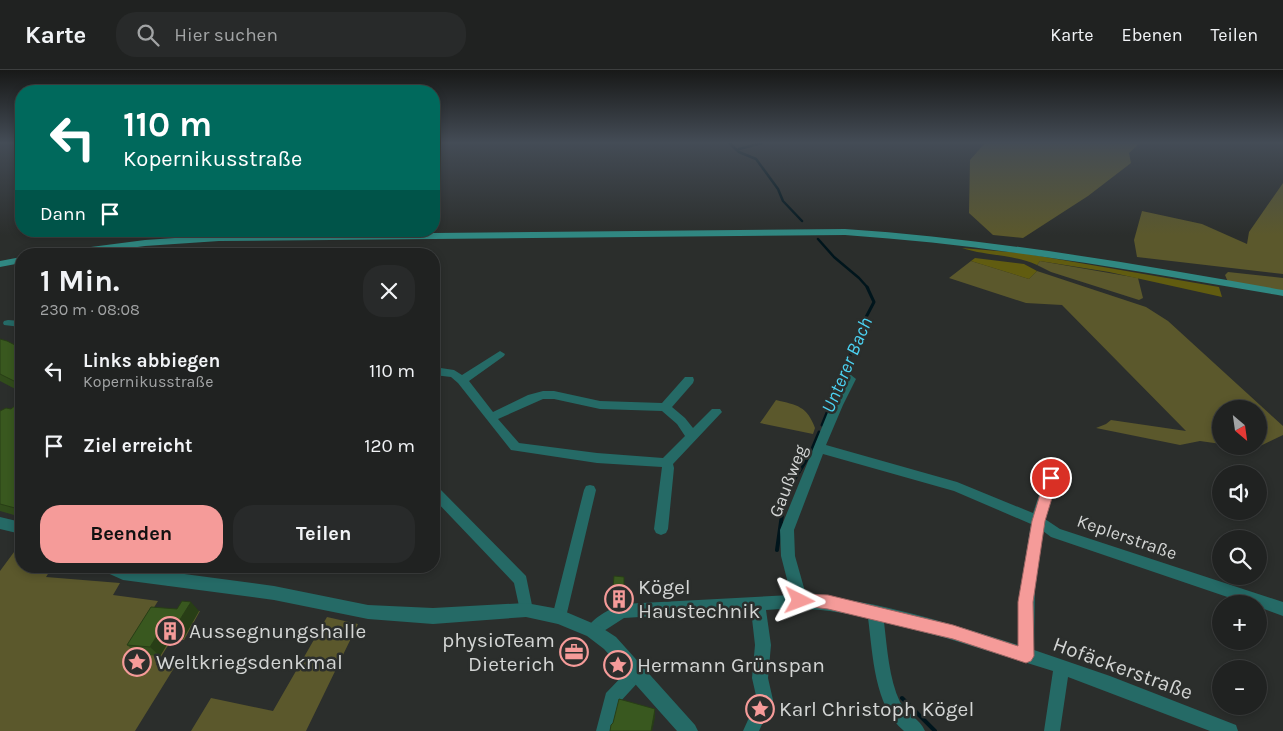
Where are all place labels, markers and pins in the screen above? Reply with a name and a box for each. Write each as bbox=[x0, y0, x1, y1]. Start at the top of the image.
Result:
pin bbox=[1030, 457, 1072, 499]
place label: Kögel Haustechnik bbox=[638, 575, 760, 623]
building icon: Kögel Haustechnik bbox=[604, 584, 634, 614]
building icon: Aussegnungshalle bbox=[155, 616, 185, 646]
place label: Aussegnungshalle bbox=[189, 619, 366, 643]
place label: physioTeam Dieterich bbox=[442, 628, 555, 676]
office icon: physioTeam Dieterich bbox=[559, 637, 589, 667]
place icon: Weltkriegsdenkmal bbox=[122, 647, 152, 677]
place label: Weltkriegsdenkmal bbox=[156, 650, 343, 674]
place icon: Hermann Grünspan bbox=[603, 650, 633, 680]
place label: Hermann Grünspan bbox=[637, 653, 825, 677]
place icon: Karl Christoph Kögel bbox=[745, 694, 775, 724]
place label: Karl Christoph Kögel bbox=[779, 697, 974, 721]

